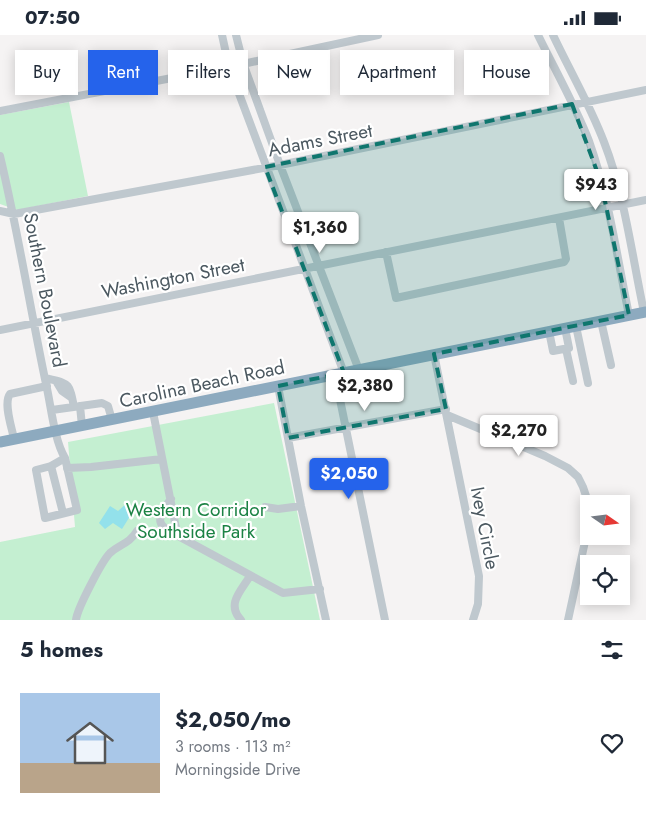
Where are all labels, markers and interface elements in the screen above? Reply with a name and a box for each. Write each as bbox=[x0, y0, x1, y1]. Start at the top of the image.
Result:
text: 07:50 bbox=[25, 4, 80, 31]
chip: Buy bbox=[15, 50, 78, 95]
chip: Rent bbox=[88, 50, 158, 95]
chip: Filters bbox=[168, 50, 248, 95]
chip: New bbox=[258, 50, 330, 95]
chip: Apartment bbox=[340, 50, 454, 95]
chip: House bbox=[464, 50, 549, 95]
street label: Adams Street bbox=[265, 117, 375, 163]
pin: $943 bbox=[566, 169, 626, 211]
text: $943 bbox=[575, 173, 617, 196]
street label: Southern Boulevard bbox=[17, 210, 73, 370]
pin: $1,360 bbox=[279, 211, 361, 254]
text: $1,360 bbox=[293, 216, 347, 239]
street label: Washington Street bbox=[99, 251, 247, 305]
street label: Carolina Beach Road bbox=[117, 353, 287, 415]
pin: $2,380 bbox=[324, 369, 406, 412]
text: $2,380 bbox=[337, 374, 393, 397]
pin: $2,270 bbox=[478, 415, 560, 457]
text: $2,270 bbox=[491, 419, 547, 442]
pin: $2,050 bbox=[308, 457, 390, 500]
text: $2,050 bbox=[320, 462, 378, 485]
street label: Ivey Circle bbox=[464, 484, 506, 572]
north arrow bbox=[580, 495, 630, 545]
map controls bbox=[580, 495, 630, 605]
park label: Western Corridor Southside Park bbox=[126, 496, 267, 545]
button: locate bbox=[580, 555, 630, 605]
text: 5 homes bbox=[20, 635, 103, 665]
icon: filters bbox=[598, 636, 626, 664]
text: $2,050/mo bbox=[175, 705, 291, 735]
icon: home bbox=[60, 713, 120, 773]
icon: heart bbox=[598, 729, 626, 757]
text: 3 rooms · 113 m² bbox=[175, 735, 291, 758]
text: Morningside Drive bbox=[175, 758, 301, 781]

